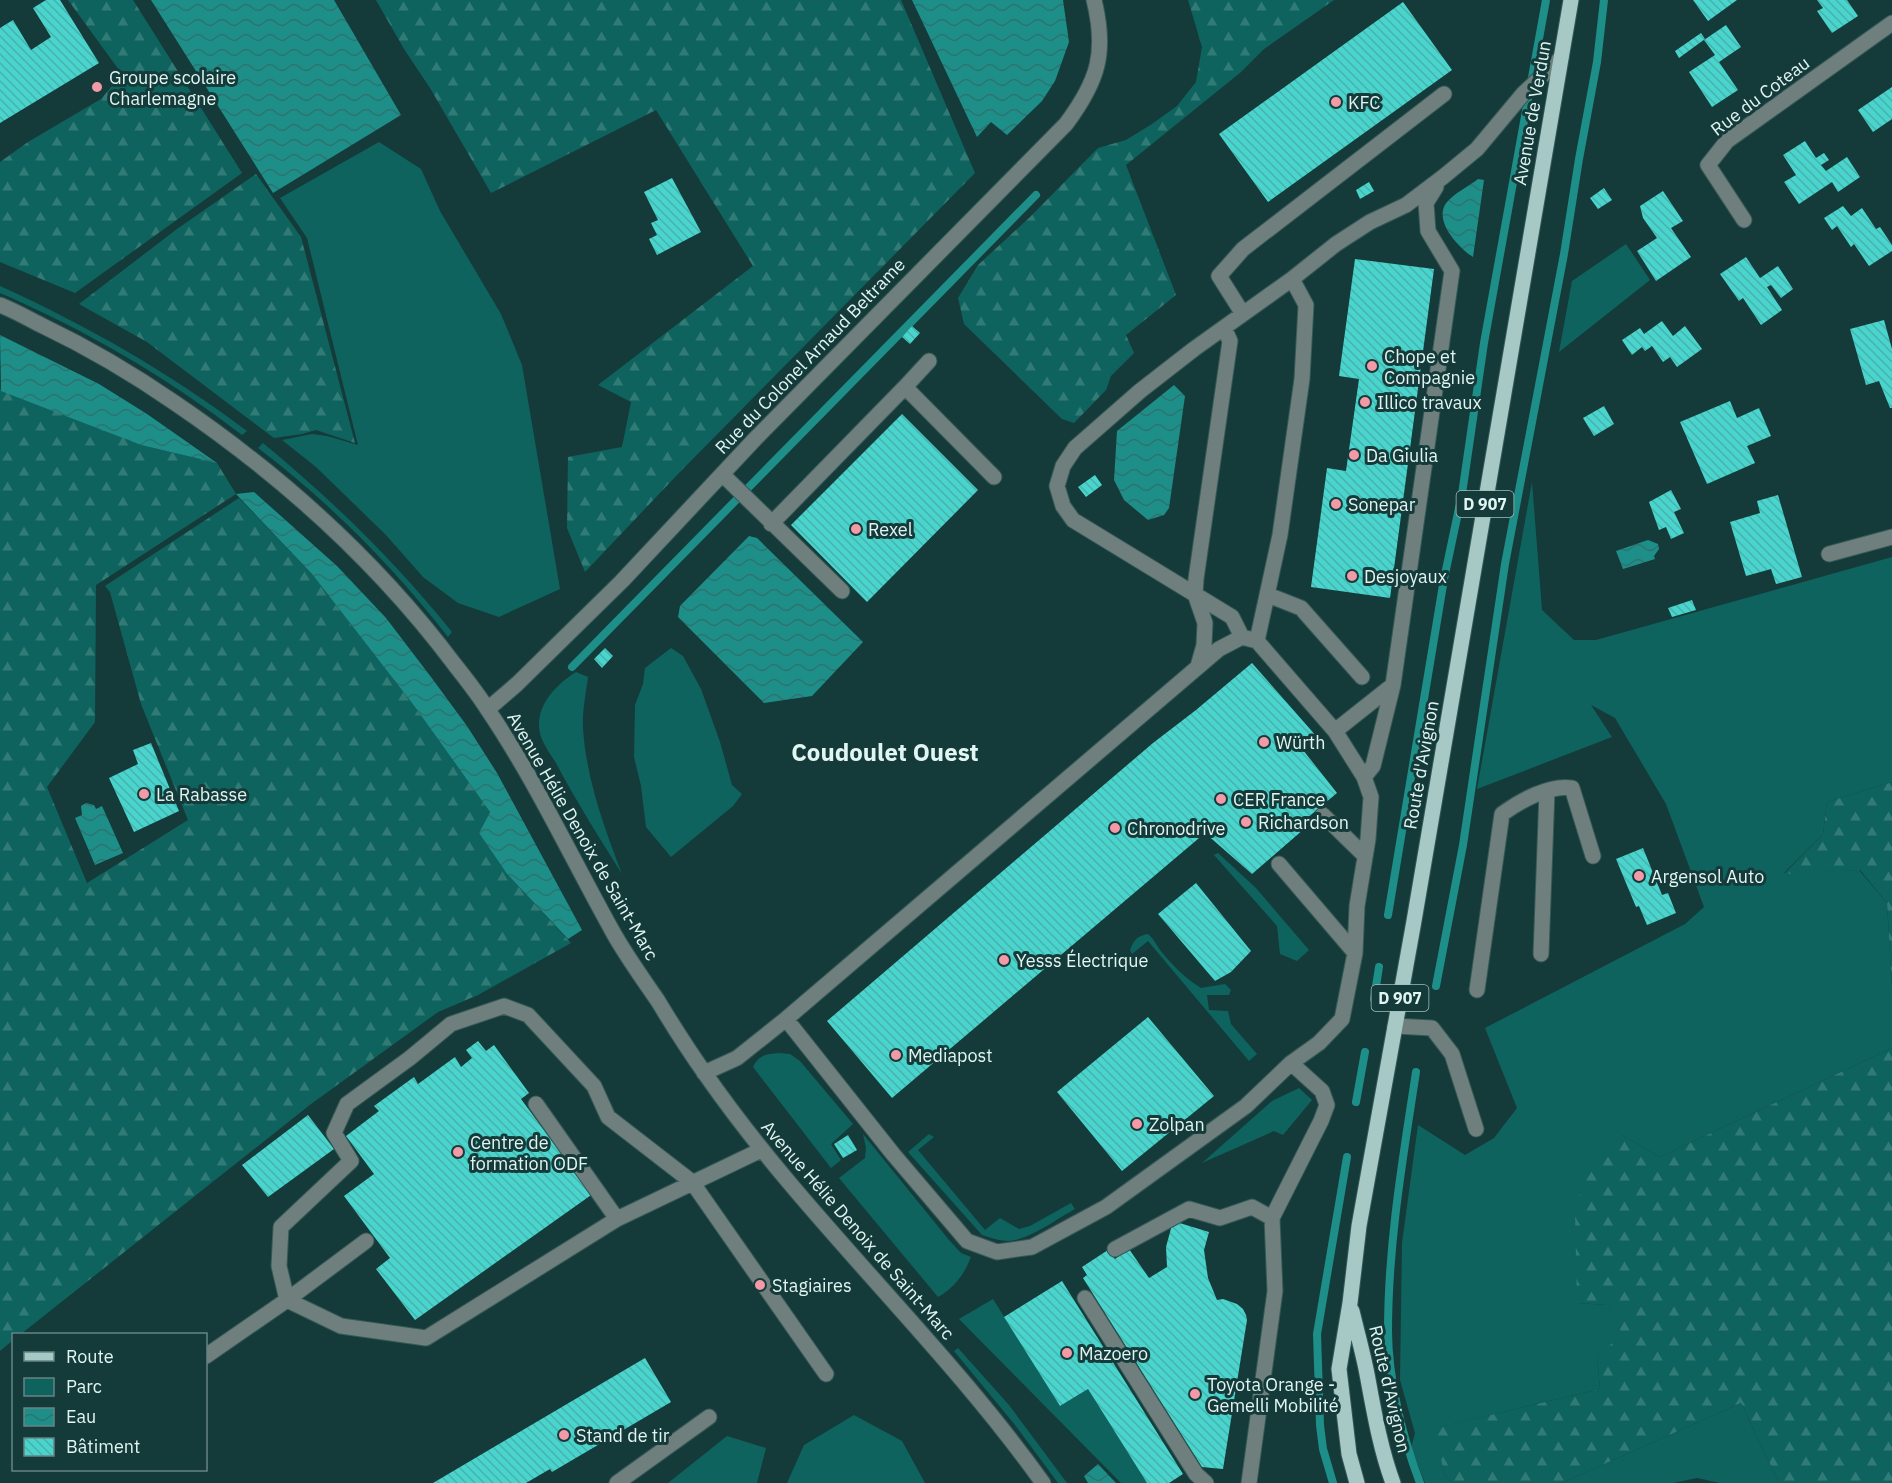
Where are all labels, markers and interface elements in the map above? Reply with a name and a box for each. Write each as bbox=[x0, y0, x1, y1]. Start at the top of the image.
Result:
street label: Avenue de Verdun bbox=[1508, 39, 1556, 187]
street label: Rue du Coteau bbox=[1706, 51, 1814, 141]
place label: Groupe scolaire Charlemagne bbox=[109, 66, 236, 110]
marker: Groupe scolaire Charlemagne bbox=[90, 80, 104, 94]
place label: KFC bbox=[1348, 91, 1380, 114]
marker: KFC bbox=[1329, 95, 1343, 109]
street label: Rue du Colonel Arnaud Beltrame bbox=[710, 253, 910, 459]
place label: Chope et Compagnie bbox=[1384, 345, 1475, 389]
marker: Chope et Compagnie bbox=[1365, 359, 1379, 373]
place label: Illico travaux bbox=[1377, 391, 1482, 414]
marker: Illico travaux bbox=[1358, 395, 1372, 409]
place label: Da Giulia bbox=[1366, 444, 1439, 467]
marker: Da Giulia bbox=[1347, 448, 1361, 462]
road number: D 907 bbox=[1456, 491, 1514, 517]
place label: Sonepar bbox=[1348, 493, 1416, 516]
marker: Sonepar bbox=[1329, 497, 1343, 511]
place label: Rexel bbox=[868, 518, 913, 541]
marker: Rexel bbox=[849, 522, 863, 536]
place label: Desjoyaux bbox=[1364, 565, 1447, 588]
marker: Desjoyaux bbox=[1345, 569, 1359, 583]
street label: Route d'Avignon bbox=[1398, 699, 1444, 831]
street label: Avenue Hélie Denoix de Saint-Marc bbox=[502, 708, 664, 964]
place label: Würth bbox=[1276, 731, 1325, 754]
marker: Würth bbox=[1257, 735, 1271, 749]
district label: Coudoulet Ouest bbox=[791, 736, 979, 768]
place label: La Rabasse bbox=[156, 783, 247, 806]
marker: La Rabasse bbox=[137, 787, 151, 801]
place label: CER France bbox=[1233, 788, 1325, 811]
marker: CER France bbox=[1214, 792, 1228, 806]
place label: Richardson bbox=[1258, 811, 1349, 834]
marker: Richardson bbox=[1239, 815, 1253, 829]
place label: Chronodrive bbox=[1127, 817, 1226, 840]
marker: Chronodrive bbox=[1108, 821, 1122, 835]
place label: Argensol Auto bbox=[1651, 865, 1764, 888]
marker: Argensol Auto bbox=[1632, 869, 1646, 883]
place label: Yesss Électrique bbox=[1016, 949, 1148, 972]
marker: Yesss Électrique bbox=[997, 953, 1011, 967]
road number: D 907 bbox=[1372, 985, 1428, 1011]
place label: Mediapost bbox=[908, 1044, 993, 1067]
marker: Mediapost bbox=[889, 1048, 903, 1062]
place label: Zolpan bbox=[1149, 1113, 1205, 1136]
street label: Avenue Hélie Denoix de Saint-Marc bbox=[757, 1116, 959, 1344]
marker: Zolpan bbox=[1130, 1117, 1144, 1131]
place label: Centre de formation ODF bbox=[470, 1131, 588, 1175]
marker: Centre de formation ODF bbox=[451, 1145, 465, 1159]
place label: Stagiaires bbox=[772, 1274, 852, 1297]
marker: Stagiaires bbox=[753, 1278, 767, 1292]
street label: Route d'Avignon bbox=[1364, 1323, 1416, 1455]
legend bbox=[12, 1333, 207, 1471]
place label: Mazoero bbox=[1079, 1342, 1148, 1365]
text: Route bbox=[66, 1345, 114, 1368]
marker: Mazoero bbox=[1060, 1346, 1074, 1360]
place label: Toyota Orange - Gemelli Mobilité bbox=[1207, 1373, 1339, 1417]
text: Parc bbox=[66, 1375, 102, 1398]
marker: Toyota Orange - Gemelli Mobilité bbox=[1188, 1387, 1202, 1401]
text: Eau bbox=[66, 1405, 96, 1428]
place label: Stand de tir bbox=[576, 1424, 670, 1447]
marker: Stand de tir bbox=[557, 1428, 571, 1442]
text: Bâtiment bbox=[66, 1435, 140, 1458]

